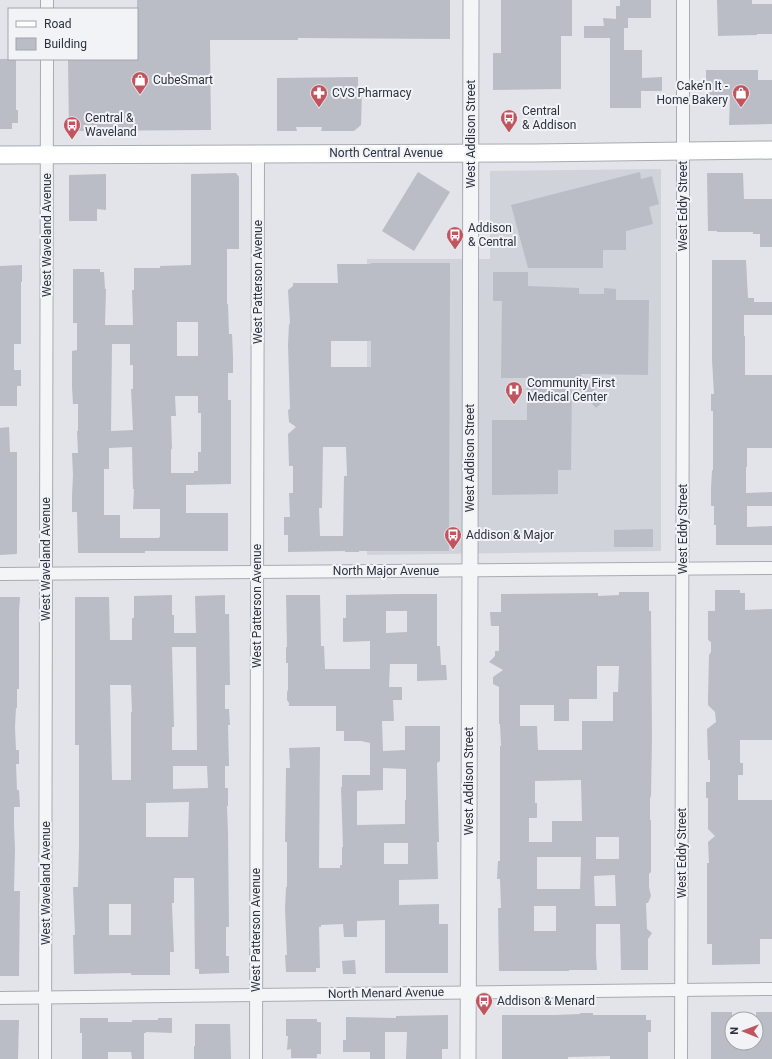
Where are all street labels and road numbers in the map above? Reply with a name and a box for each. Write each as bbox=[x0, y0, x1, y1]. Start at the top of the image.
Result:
street label: West Addison Street bbox=[464, 80, 478, 188]
street label: North Central Avenue bbox=[329, 146, 443, 160]
street label: West Eddy Street bbox=[676, 161, 690, 251]
street label: West Waveland Avenue bbox=[40, 173, 54, 297]
street label: West Patterson Avenue bbox=[251, 220, 265, 344]
street label: West Addison Street bbox=[463, 404, 477, 512]
street label: West Eddy Street bbox=[676, 484, 690, 574]
street label: West Waveland Avenue bbox=[39, 497, 53, 621]
street label: West Patterson Avenue bbox=[250, 544, 264, 668]
street label: North Major Avenue bbox=[333, 564, 439, 578]
street label: West Addison Street bbox=[462, 727, 476, 835]
street label: West Eddy Street bbox=[675, 808, 689, 898]
street label: West Waveland Avenue bbox=[39, 821, 53, 945]
street label: West Patterson Avenue bbox=[249, 868, 263, 992]
street label: North Menard Avenue bbox=[328, 985, 444, 1001]

